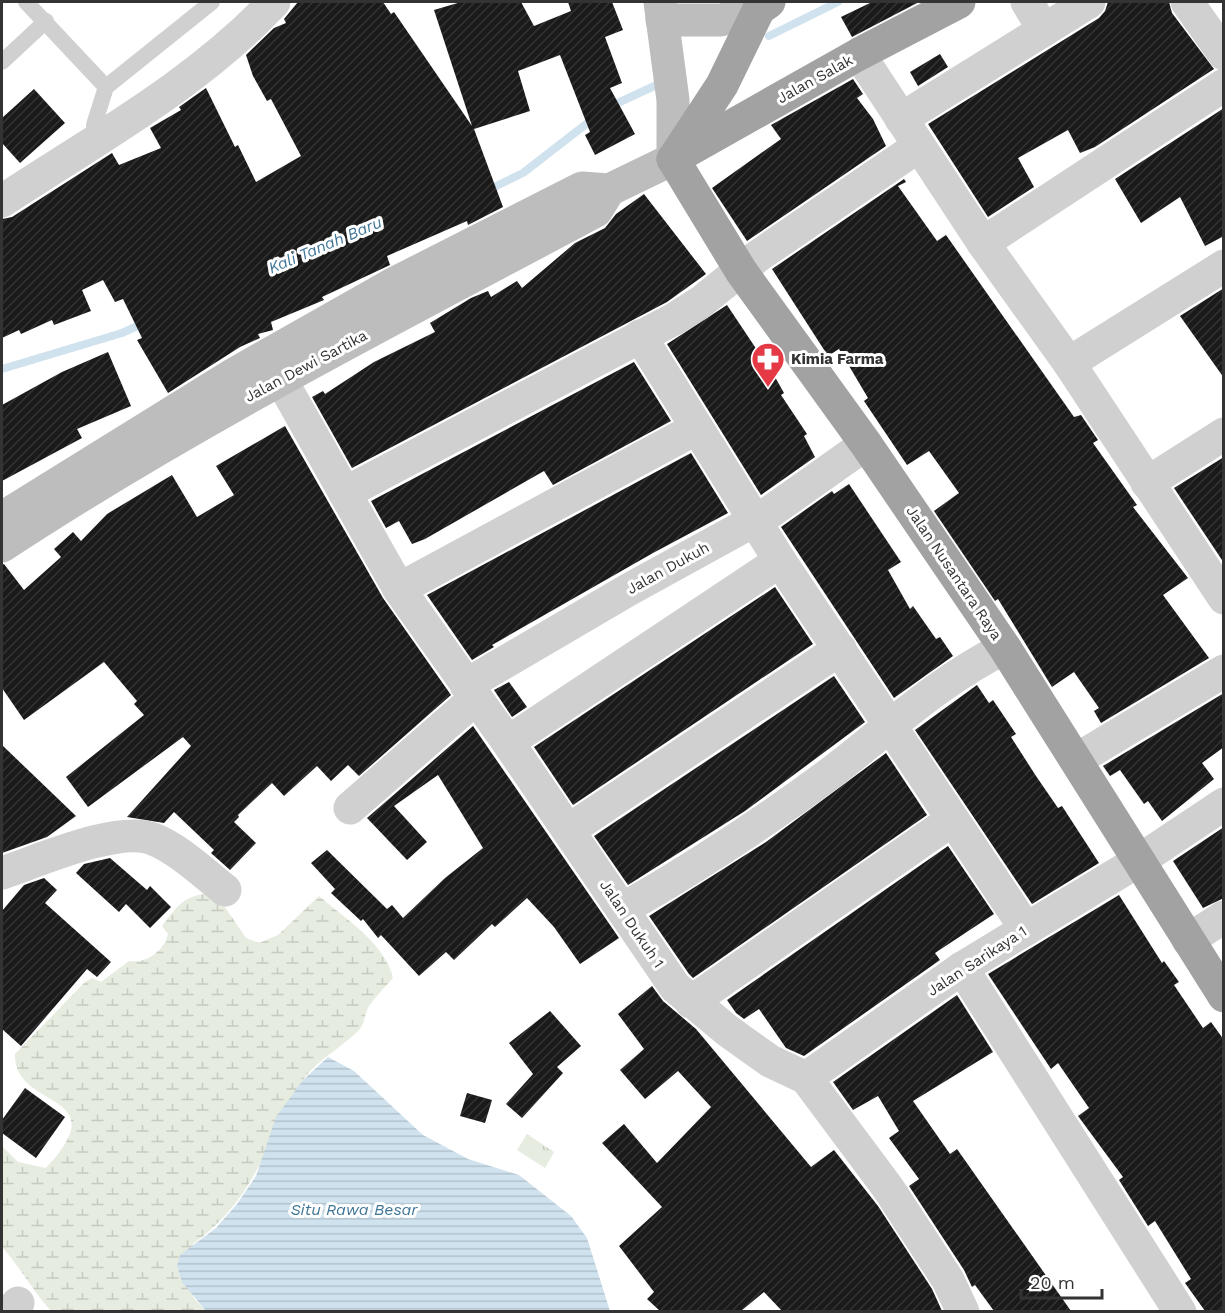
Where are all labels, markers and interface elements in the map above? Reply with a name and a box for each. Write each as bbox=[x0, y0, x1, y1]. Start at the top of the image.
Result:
street label: Jalan Salak bbox=[774, 51, 856, 107]
water label: Kali Tanah Baru bbox=[265, 212, 385, 277]
street label: Jalan Dewi Sartika bbox=[242, 326, 371, 406]
pharmacy icon: Kimia Farma bbox=[750, 341, 786, 388]
place label: Kimia Farma bbox=[791, 350, 884, 368]
street label: Jalan Nusantara Raya bbox=[902, 503, 1006, 644]
street label: Jalan Dukuh bbox=[624, 538, 712, 598]
street label: Jalan Dukuh 1 bbox=[596, 877, 668, 971]
street label: Jalan Sarikaya 1 bbox=[924, 922, 1030, 1000]
water label: Situ Rawa Besar bbox=[290, 1200, 418, 1219]
scale bar bbox=[1021, 1262, 1102, 1300]
text: 20 m bbox=[1030, 1272, 1075, 1293]

